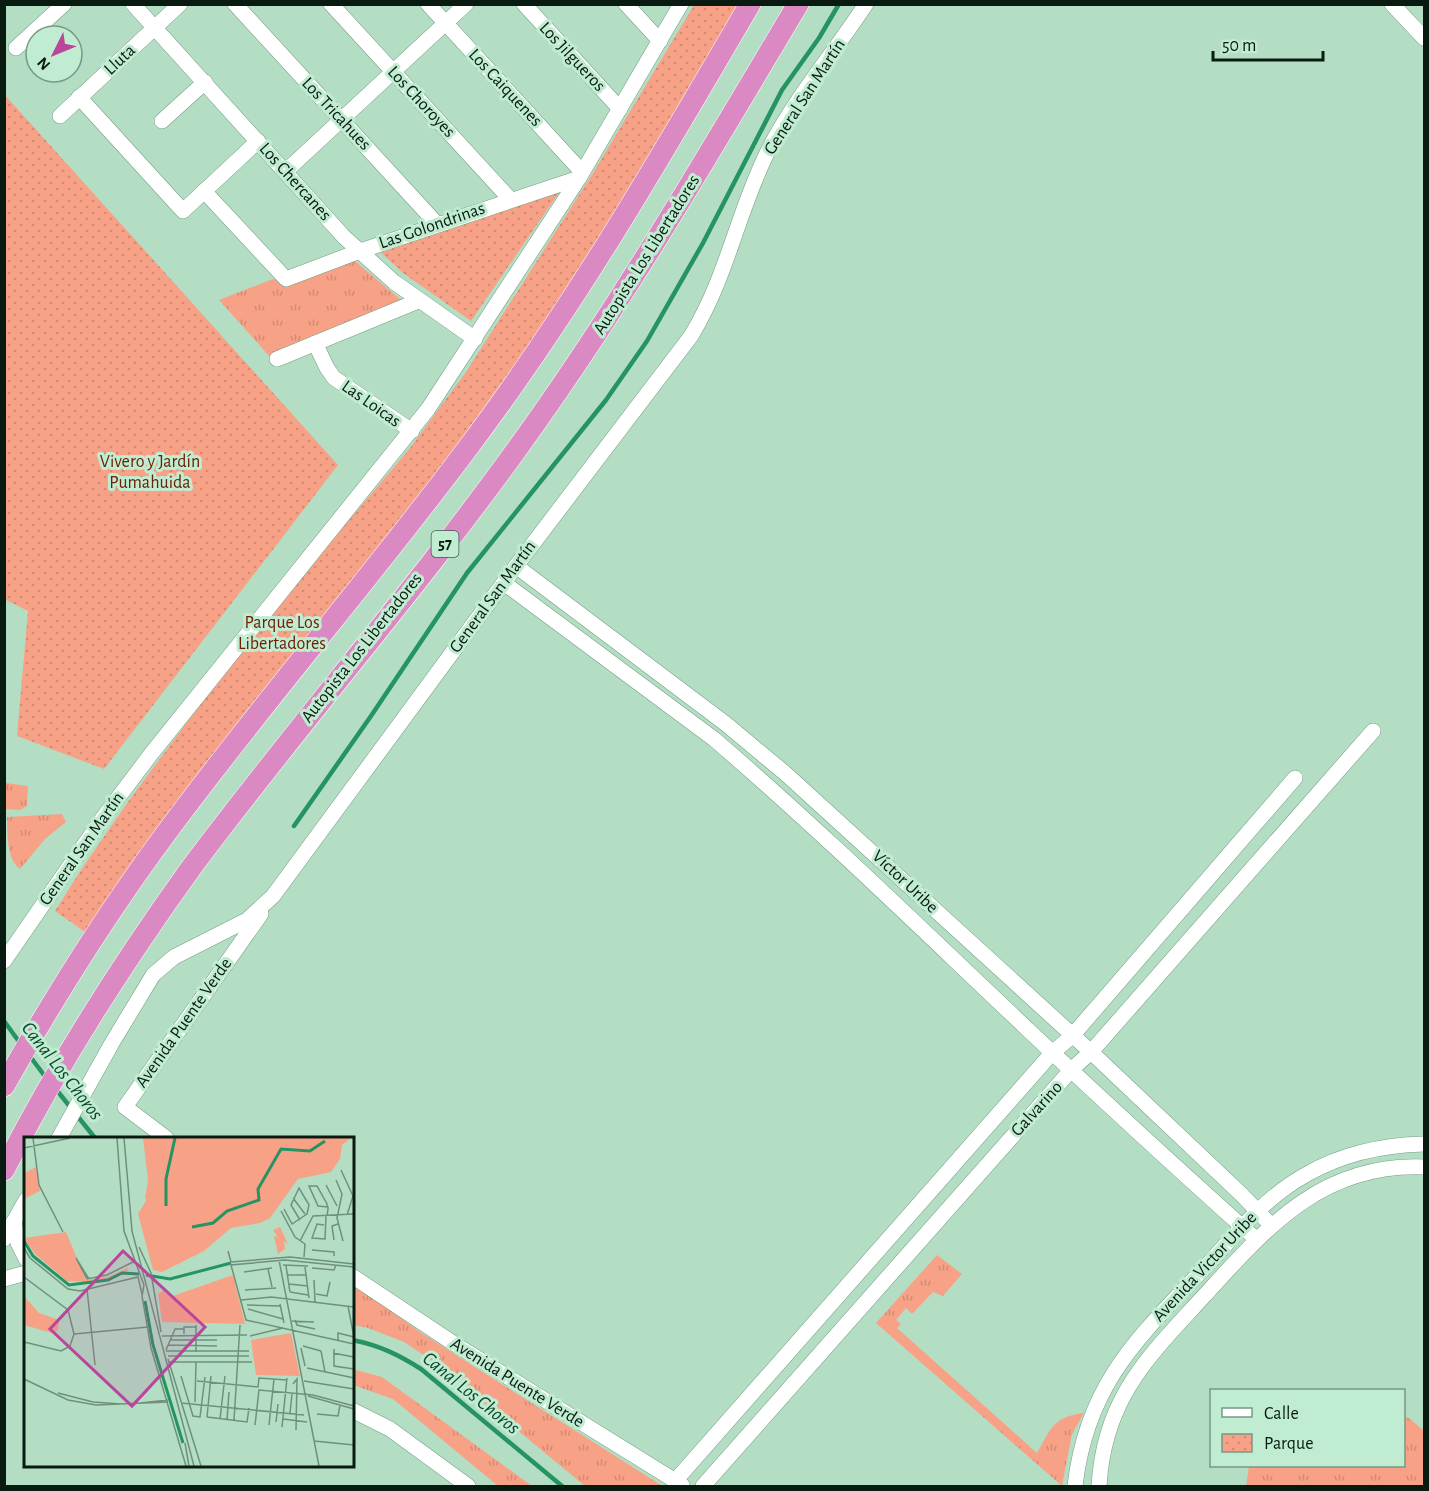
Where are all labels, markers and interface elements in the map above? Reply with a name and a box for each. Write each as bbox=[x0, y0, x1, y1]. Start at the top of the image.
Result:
street label: Los Jilgueros bbox=[536, 19, 608, 95]
north arrow bbox=[24, 24, 84, 84]
scale bar bbox=[1213, 24, 1322, 62]
street label: General San Martín bbox=[761, 36, 849, 158]
text: 50 m bbox=[1222, 37, 1256, 55]
street label: Lluta bbox=[101, 41, 139, 79]
street label: Los Caiquenes bbox=[465, 46, 545, 130]
text: N bbox=[34, 54, 53, 73]
street label: Los Choroyes bbox=[384, 63, 458, 141]
street label: Los Tricahues bbox=[298, 74, 374, 154]
street label: Los Chercanes bbox=[256, 140, 334, 224]
street label: Autopista Los Libertadores bbox=[590, 172, 704, 338]
street label: Las Golondrinas bbox=[377, 199, 487, 253]
street label: Las Loicas bbox=[338, 377, 404, 431]
park label: Vivero y Jardín Pumahuida bbox=[100, 453, 200, 492]
road number: 57 bbox=[432, 531, 458, 557]
street label: General San Martín bbox=[446, 538, 540, 656]
street label: Autopista Los Libertadores bbox=[298, 570, 426, 726]
park label: Parque Los Libertadores bbox=[238, 614, 326, 653]
street label: General San Martín bbox=[36, 789, 128, 909]
street label: Víctor Uribe bbox=[869, 847, 941, 917]
street label: Avenida Puente Verde bbox=[133, 955, 235, 1091]
water label: Canal Los Choros bbox=[18, 1018, 107, 1124]
street label: Galvarino bbox=[1008, 1078, 1066, 1140]
inset map bbox=[24, 1137, 354, 1467]
street label: Avenida Victor Uribe bbox=[1150, 1209, 1260, 1325]
street label: Avenida Puente Verde bbox=[447, 1335, 587, 1431]
water label: Canal Los Choros bbox=[419, 1348, 524, 1438]
legend bbox=[1210, 1389, 1405, 1467]
text: Calle bbox=[1264, 1405, 1299, 1423]
text: Parque bbox=[1264, 1435, 1313, 1453]

